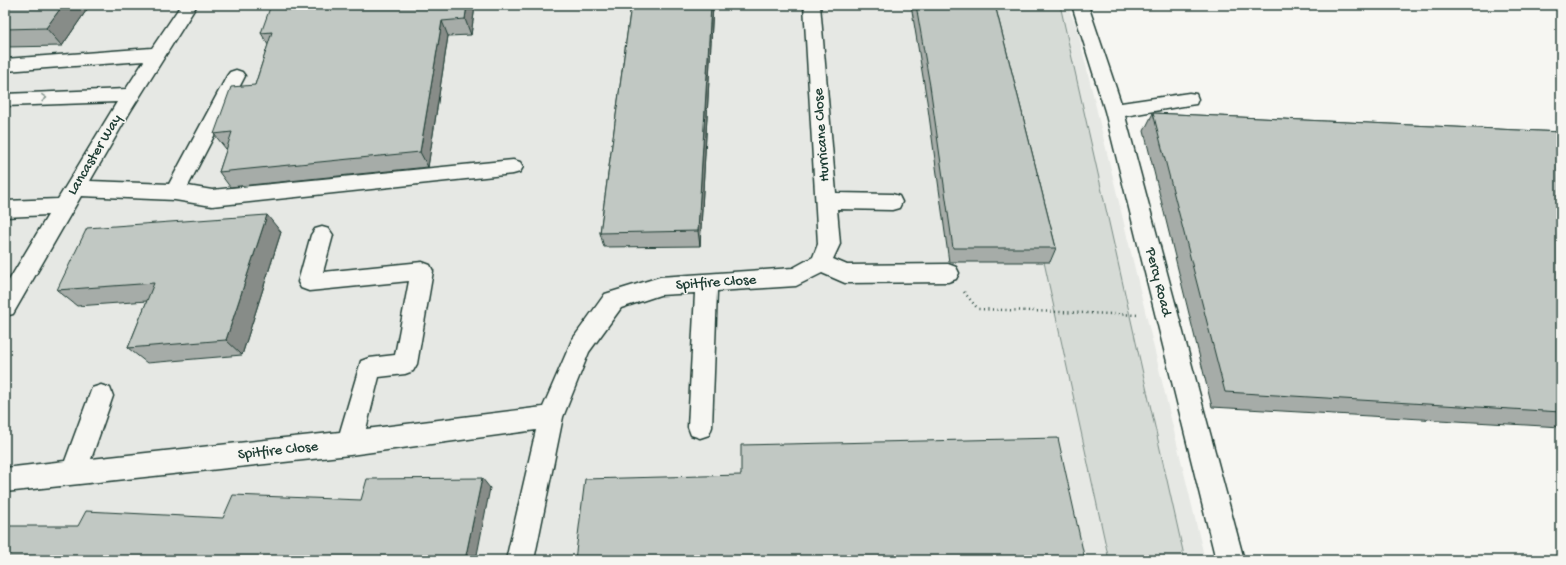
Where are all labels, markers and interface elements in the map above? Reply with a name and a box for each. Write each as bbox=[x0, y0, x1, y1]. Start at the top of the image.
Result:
street label: Hurricane Close bbox=[810, 87, 834, 182]
one-way arrow bbox=[41, 94, 47, 102]
street label: Lancaster Way bbox=[64, 111, 126, 199]
street label: Percy Road bbox=[1141, 245, 1176, 319]
street label: Spitfire Close bbox=[675, 271, 757, 295]
street label: Spitfire Close bbox=[237, 438, 319, 464]

